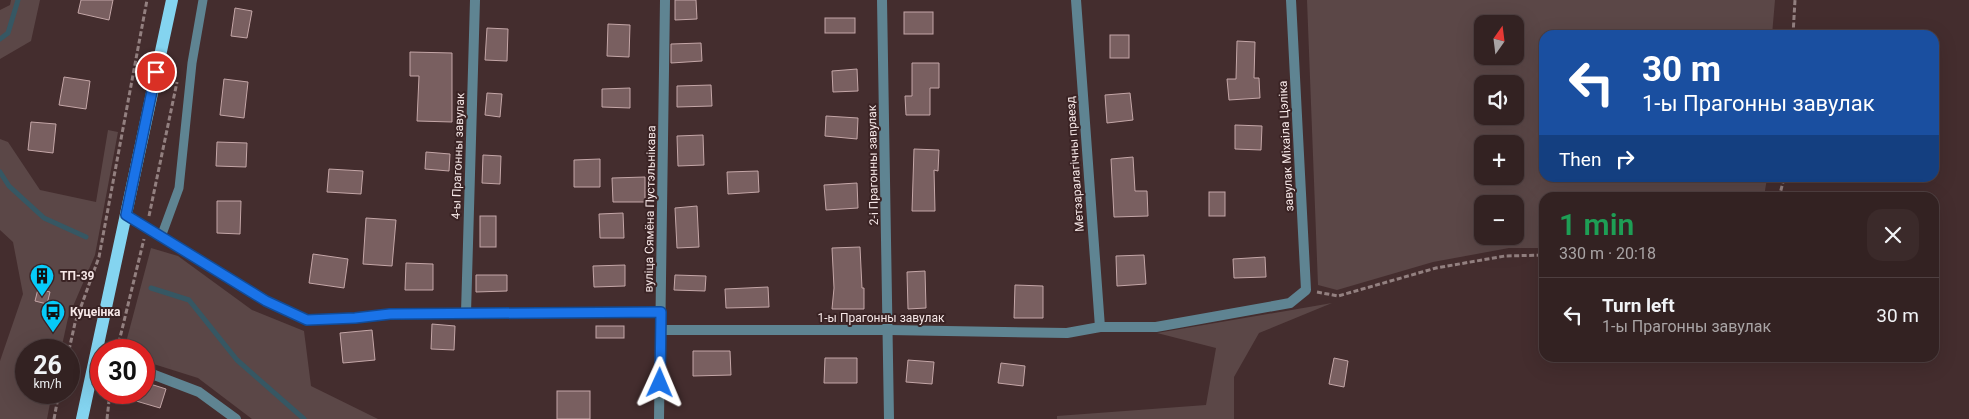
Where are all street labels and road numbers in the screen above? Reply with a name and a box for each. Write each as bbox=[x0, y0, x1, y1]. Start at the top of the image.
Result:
street label: завулак Міхаіла Цэліка bbox=[1276, 80, 1296, 212]
street label: 4-ы Прагонны завулак bbox=[449, 92, 467, 220]
street label: Метэаралагічны праезд bbox=[1063, 96, 1087, 232]
street label: 2-і Прагонны завулак bbox=[865, 104, 881, 225]
street label: вуліца Сямёна Пустэльнікава bbox=[642, 125, 658, 293]
street label: 1-ы Прагонны завулак bbox=[818, 311, 945, 325]

